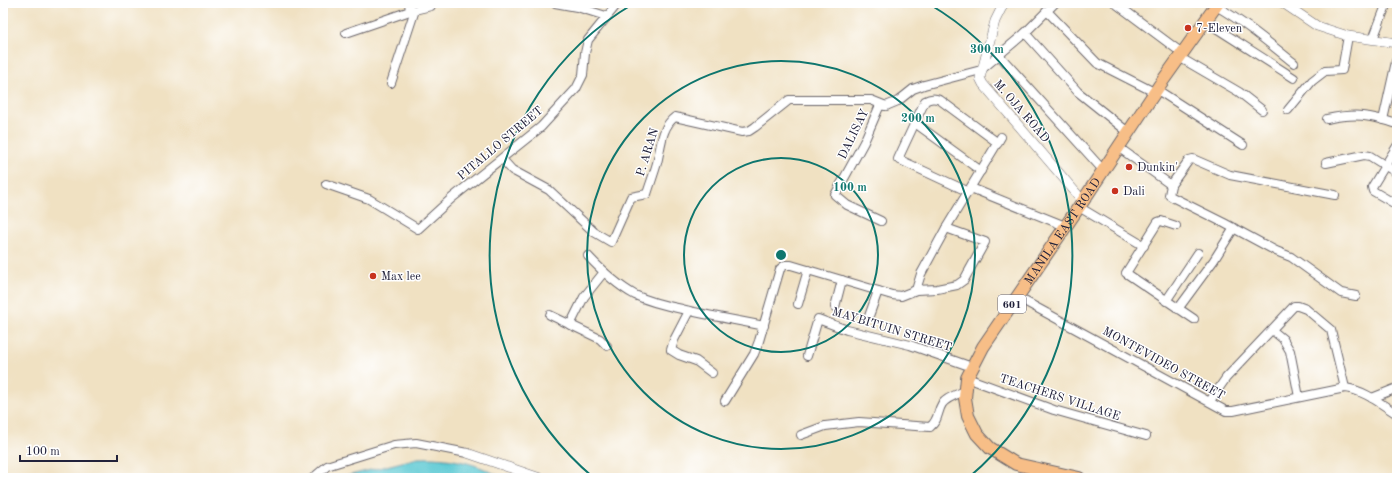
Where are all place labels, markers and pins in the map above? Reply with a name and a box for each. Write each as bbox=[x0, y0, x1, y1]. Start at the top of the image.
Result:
marker: 7-Eleven bbox=[1183, 23, 1193, 33]
place label: 7-Eleven bbox=[1196, 23, 1243, 35]
marker: Dunkin' bbox=[1124, 162, 1134, 172]
place label: Dunkin' bbox=[1137, 162, 1178, 174]
marker: Dali bbox=[1110, 186, 1120, 196]
place label: Dali bbox=[1123, 186, 1145, 198]
centre of rings bbox=[774, 248, 788, 262]
marker: Max lee bbox=[368, 271, 378, 281]
place label: Max lee bbox=[381, 271, 421, 283]

